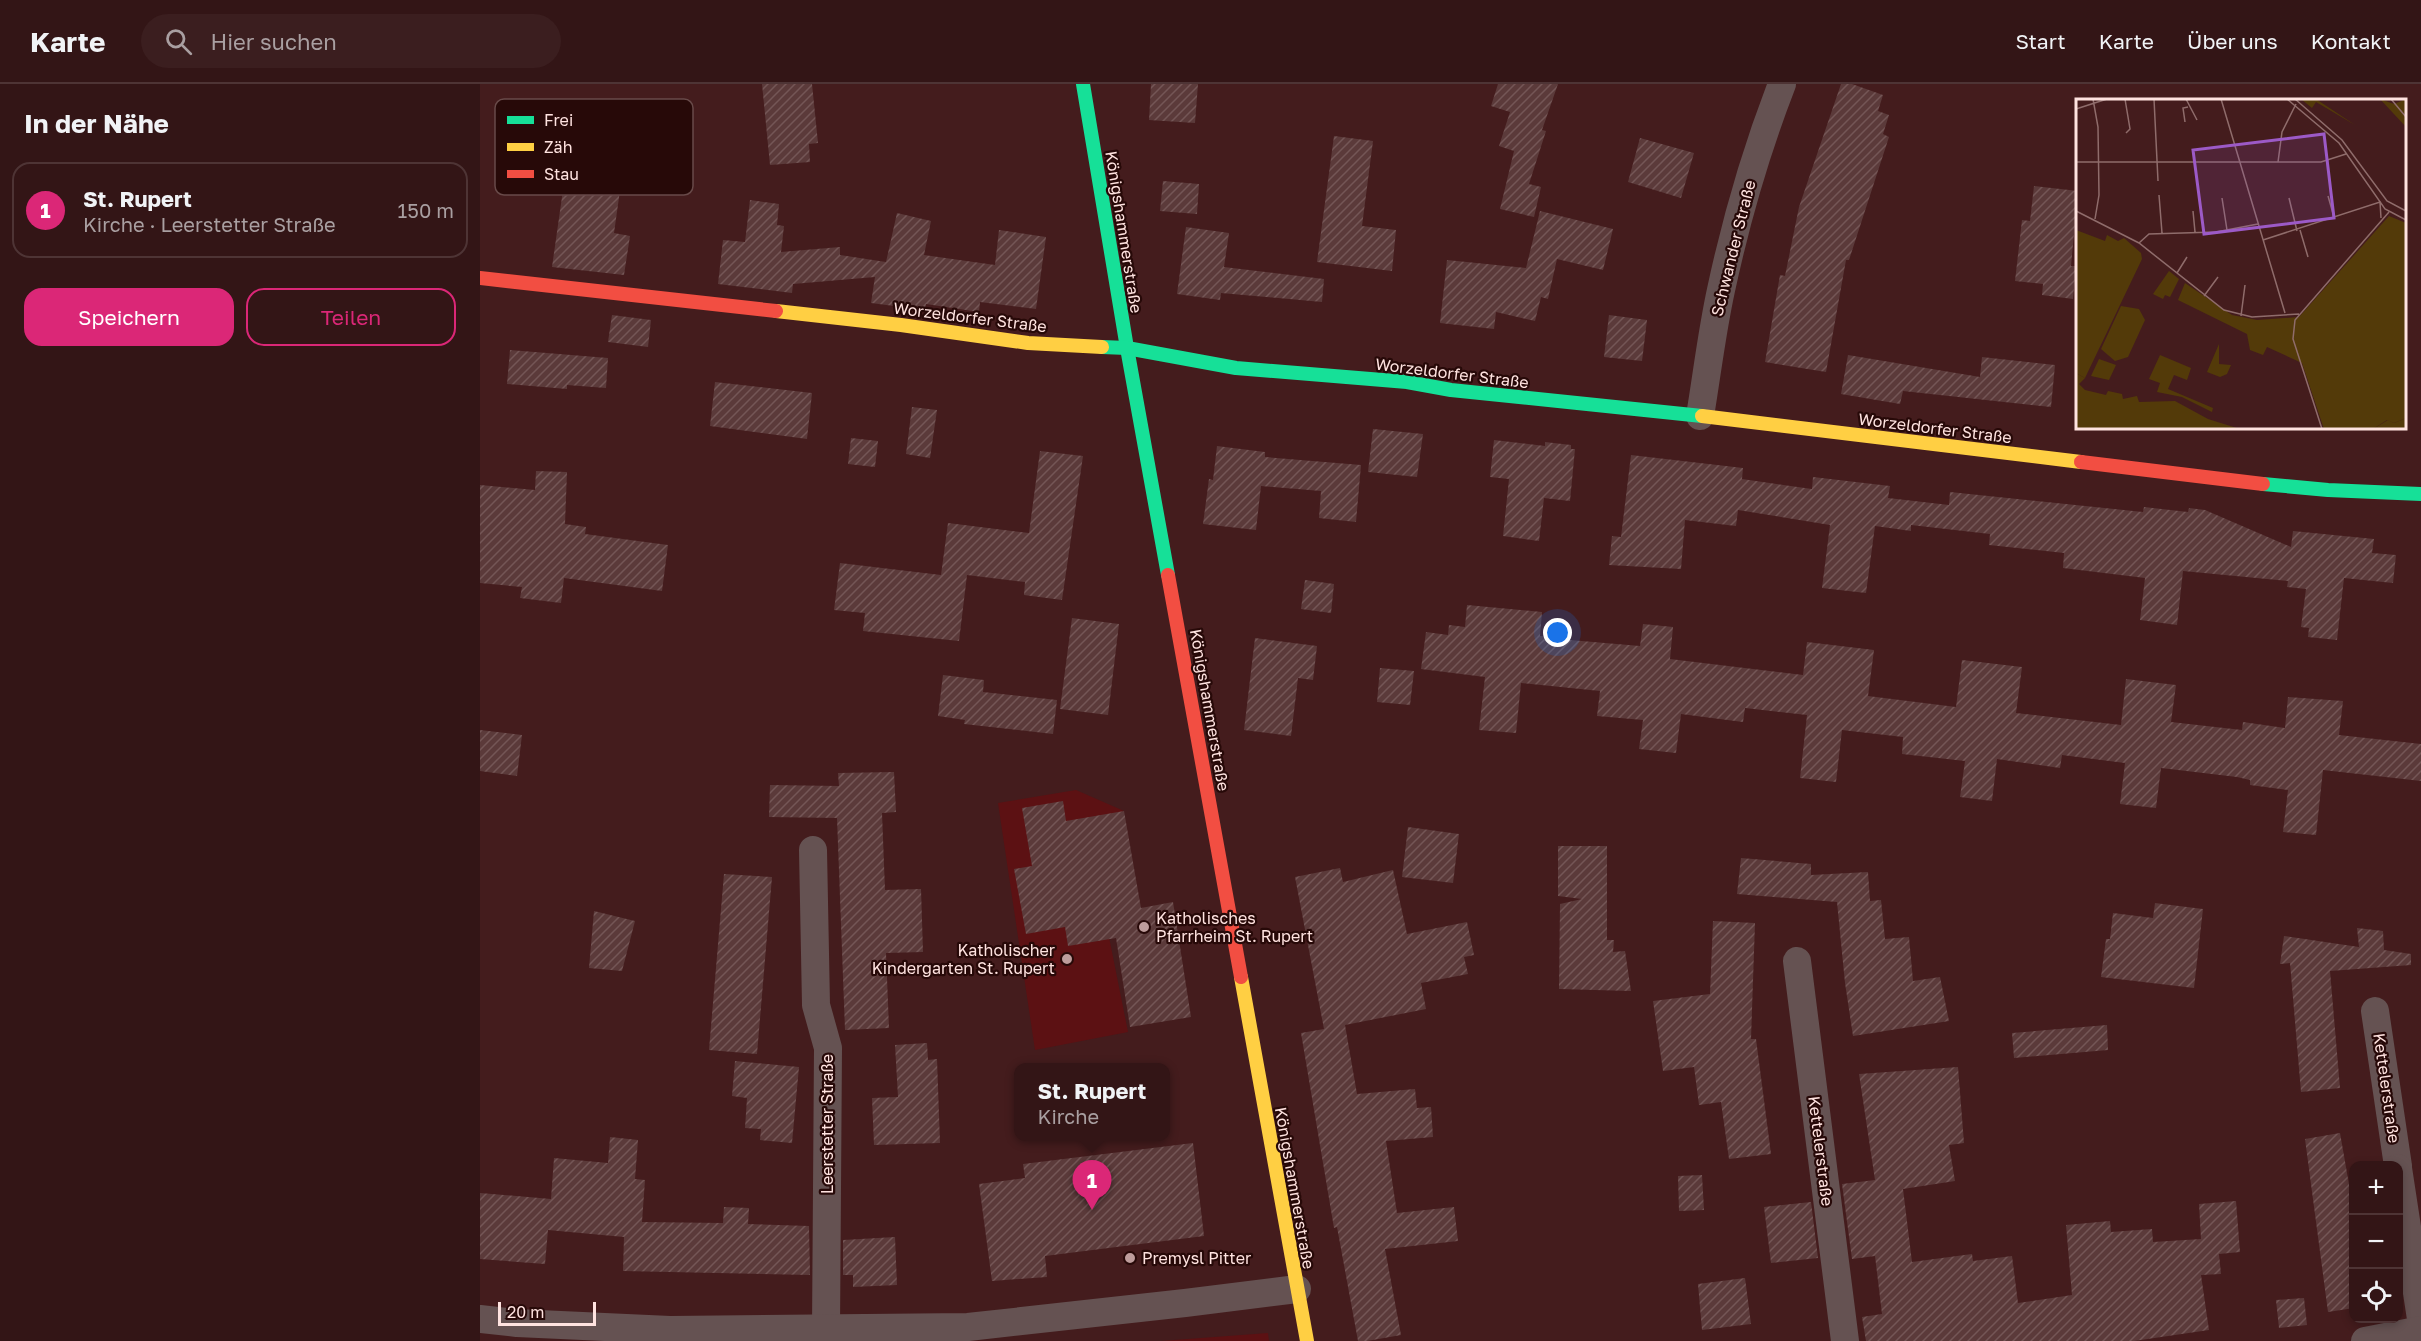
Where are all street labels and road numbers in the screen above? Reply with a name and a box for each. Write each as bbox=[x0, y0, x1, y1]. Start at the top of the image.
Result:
street label: Königshammerstraße bbox=[1101, 149, 1147, 315]
street label: Schwander Straße bbox=[1706, 178, 1760, 318]
street label: Worzeldorfer Straße bbox=[892, 298, 1048, 336]
street label: Worzeldorfer Straße bbox=[1374, 354, 1530, 392]
street label: Worzeldorfer Straße bbox=[1857, 409, 2013, 447]
street label: Königshammerstraße bbox=[1186, 627, 1234, 793]
street label: Kettelerstraße bbox=[2369, 1032, 2405, 1144]
street label: Leerstetter Straße bbox=[817, 1054, 837, 1194]
street label: Kettelerstraße bbox=[1804, 1095, 1838, 1207]
street label: Königshammerstraße bbox=[1271, 1105, 1319, 1271]

